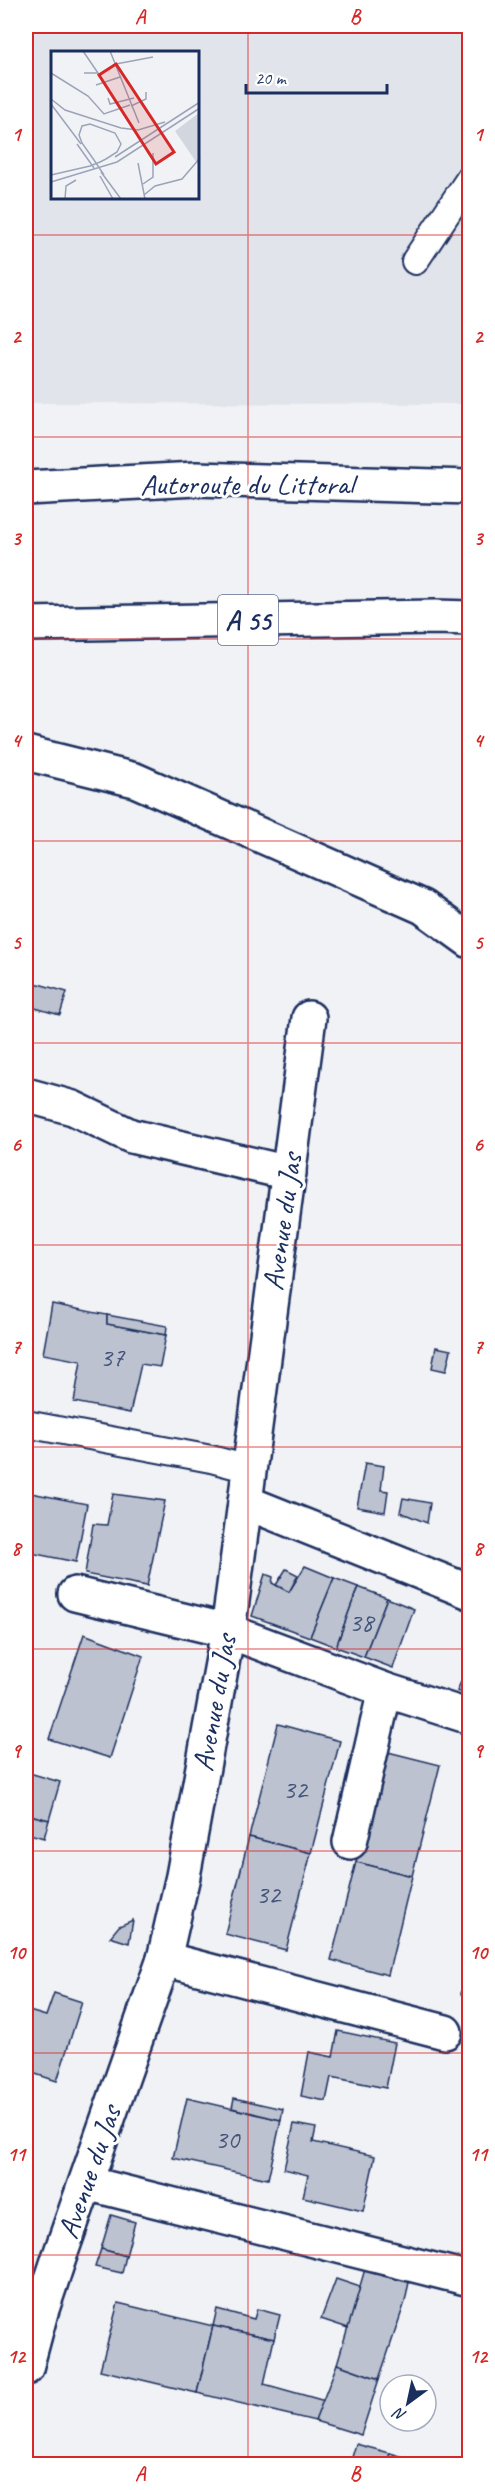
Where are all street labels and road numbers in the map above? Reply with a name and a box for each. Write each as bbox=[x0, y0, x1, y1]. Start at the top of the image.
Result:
street label: Autoroute du Littoral bbox=[140, 465, 359, 503]
road number: A 55 bbox=[218, 595, 278, 645]
street label: Avenue du Jas bbox=[254, 1148, 311, 1293]
street label: Avenue du Jas bbox=[183, 1629, 245, 1774]
street label: Avenue du Jas bbox=[49, 2098, 130, 2243]

